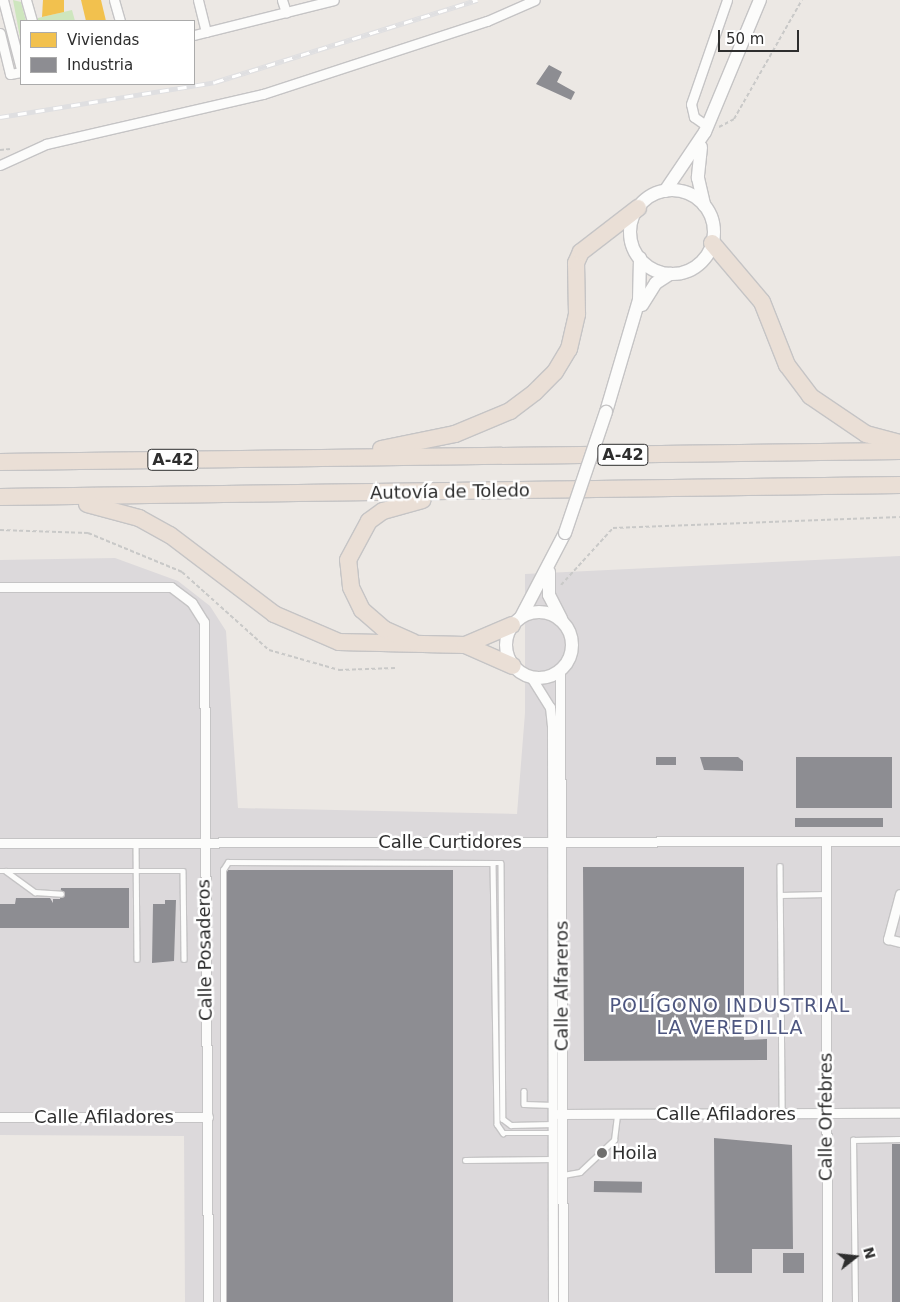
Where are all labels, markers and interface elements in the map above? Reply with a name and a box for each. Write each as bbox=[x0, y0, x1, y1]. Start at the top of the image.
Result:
legend bbox=[20, 20, 195, 85]
scale bar bbox=[720, 20, 801, 52]
text: 50 m bbox=[726, 30, 764, 48]
text: Viviendas bbox=[67, 31, 139, 49]
text: Industria bbox=[67, 56, 133, 74]
road number: A-42 bbox=[597, 442, 649, 468]
road number: A-42 bbox=[147, 446, 199, 474]
street label: Autovía de Toledo bbox=[370, 480, 530, 504]
street label: Calle Curtidores bbox=[378, 831, 522, 853]
street label: Calle Posaderos bbox=[193, 879, 217, 1021]
street label: Calle Alfareros bbox=[551, 921, 573, 1051]
district label: POLÍGONO INDUSTRIAL LA VEREDILLA bbox=[607, 995, 853, 1039]
street label: Calle Orfebres bbox=[815, 1053, 837, 1181]
street label: Calle Afiladores bbox=[656, 1103, 796, 1125]
street label: Calle Afiladores bbox=[34, 1106, 174, 1128]
place label: Hoila bbox=[612, 1142, 658, 1164]
marker: Hoila bbox=[596, 1147, 608, 1159]
north arrow bbox=[830, 1232, 880, 1282]
text: N bbox=[860, 1245, 879, 1261]

